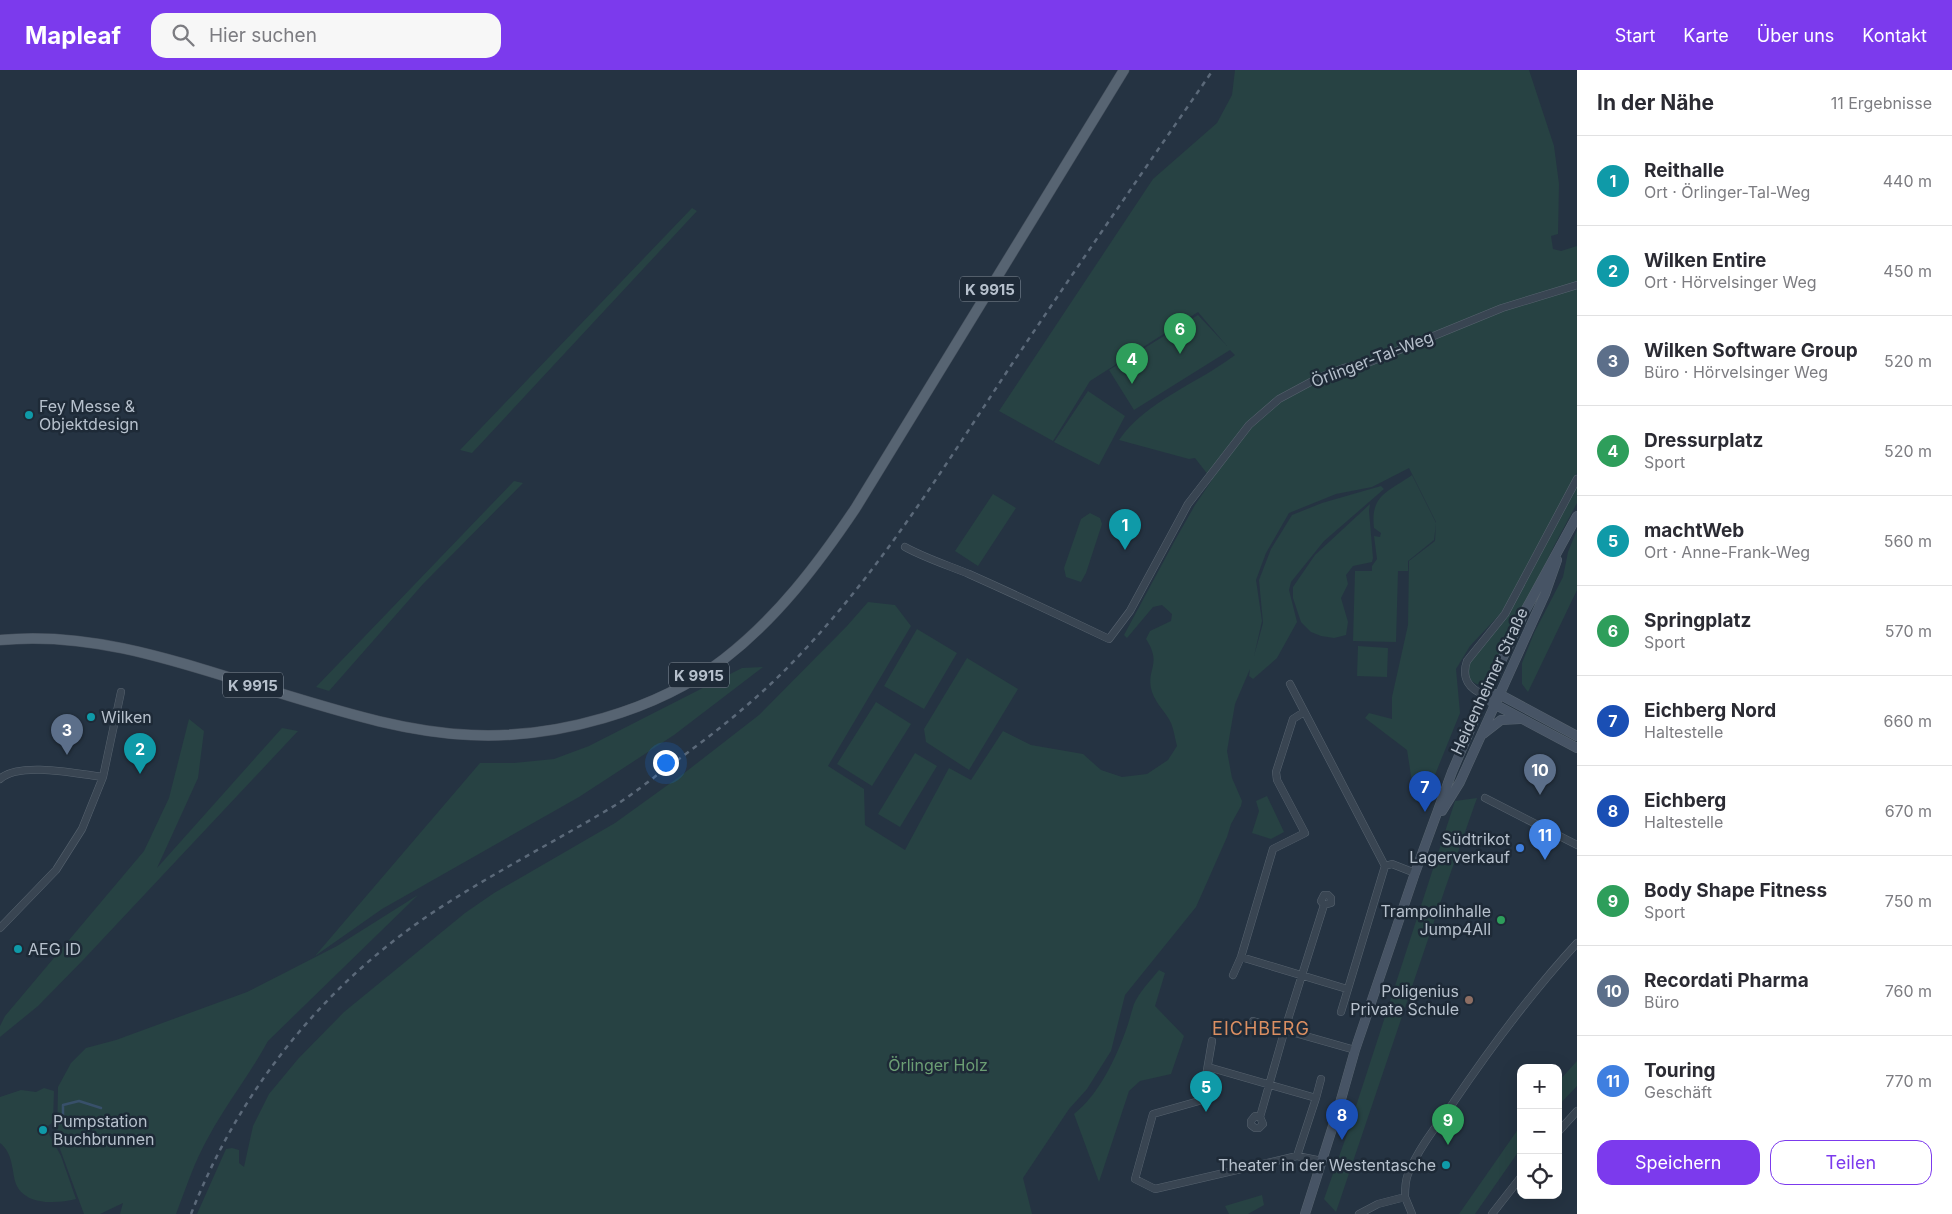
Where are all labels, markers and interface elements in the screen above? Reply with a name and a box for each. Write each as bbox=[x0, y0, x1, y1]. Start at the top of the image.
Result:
search box bbox=[151, 13, 501, 58]
text: Mapleaf bbox=[25, 21, 121, 50]
icon: search bbox=[169, 21, 197, 49]
text: Hier suchen bbox=[209, 24, 317, 47]
text: Start bbox=[1615, 25, 1655, 46]
text: Karte bbox=[1683, 25, 1729, 46]
text: Über uns bbox=[1757, 25, 1834, 46]
text: Kontakt bbox=[1862, 25, 1927, 46]
text: In der Nähe bbox=[1597, 90, 1714, 115]
text: 11 Ergebnisse bbox=[1831, 93, 1932, 113]
text: Reithalle bbox=[1644, 159, 1724, 182]
text: 1 bbox=[1610, 171, 1616, 191]
text: 440 m bbox=[1883, 171, 1932, 191]
text: Ort · Örlinger-Tal-Weg bbox=[1644, 182, 1810, 202]
text: Wilken Entire bbox=[1644, 249, 1766, 272]
text: 2 bbox=[1608, 261, 1618, 281]
text: 450 m bbox=[1883, 261, 1932, 281]
text: Ort · Hörvelsinger Weg bbox=[1644, 272, 1817, 292]
road number: K 9915 bbox=[960, 276, 1020, 302]
pin: 6 bbox=[1164, 313, 1196, 354]
street label: Örlinger-Tal-Weg bbox=[1308, 327, 1436, 391]
text: Wilken Software Group bbox=[1644, 339, 1858, 362]
pin: 4 bbox=[1116, 343, 1148, 384]
text: 3 bbox=[1608, 351, 1618, 371]
text: 520 m bbox=[1884, 351, 1932, 371]
text: Büro · Hörvelsinger Weg bbox=[1644, 362, 1828, 382]
place label: Fey Messe & Objektdesign bbox=[39, 396, 139, 434]
marker: Fey Messe & Objektdesign bbox=[23, 409, 35, 421]
text: Dressurplatz bbox=[1644, 429, 1763, 452]
text: 4 bbox=[1608, 441, 1618, 461]
text: 520 m bbox=[1884, 441, 1932, 461]
text: Sport bbox=[1644, 452, 1685, 472]
pin: 1 bbox=[1109, 509, 1141, 550]
text: machtWeb bbox=[1644, 519, 1744, 542]
text: 5 bbox=[1608, 531, 1618, 551]
text: 560 m bbox=[1884, 531, 1932, 551]
text: Ort · Anne-Frank-Weg bbox=[1644, 542, 1810, 562]
street label: Heidenheimer Straße bbox=[1446, 604, 1532, 758]
text: Springplatz bbox=[1644, 609, 1751, 632]
text: 6 bbox=[1608, 621, 1618, 641]
text: 570 m bbox=[1885, 621, 1932, 641]
text: Sport bbox=[1644, 632, 1685, 652]
road number: K 9915 bbox=[669, 662, 729, 688]
road number: K 9915 bbox=[223, 672, 283, 698]
text: Eichberg Nord bbox=[1644, 699, 1776, 722]
place label: Wilken bbox=[101, 707, 152, 727]
marker: Wilken bbox=[85, 711, 97, 723]
text: 7 bbox=[1608, 711, 1618, 731]
text: 660 m bbox=[1884, 711, 1932, 731]
pin: 3 bbox=[51, 714, 83, 755]
text: Haltestelle bbox=[1644, 722, 1723, 742]
pin: 2 bbox=[124, 733, 156, 774]
your location bbox=[653, 750, 679, 776]
pin: 10 bbox=[1524, 754, 1556, 795]
pin: 7 bbox=[1409, 771, 1441, 812]
text: Eichberg bbox=[1644, 789, 1726, 812]
text: 8 bbox=[1608, 801, 1618, 821]
text: 670 m bbox=[1885, 801, 1932, 821]
text: Haltestelle bbox=[1644, 812, 1723, 832]
pin: 11 bbox=[1529, 819, 1561, 860]
place label: Südtrikot Lagerverkauf bbox=[1409, 829, 1510, 867]
marker: Südtrikot Lagerverkauf bbox=[1514, 842, 1526, 854]
text: Body Shape Fitness bbox=[1644, 879, 1827, 902]
text: 9 bbox=[1608, 891, 1618, 911]
text: 750 m bbox=[1885, 891, 1932, 911]
place label: Trampolinhalle Jump4All bbox=[1380, 901, 1491, 939]
text: Sport bbox=[1644, 902, 1685, 922]
marker: Trampolinhalle Jump4All bbox=[1495, 914, 1507, 926]
place label: AEG ID bbox=[28, 939, 81, 959]
marker: AEG ID bbox=[12, 943, 24, 955]
text: Recordati Pharma bbox=[1644, 969, 1809, 992]
place label: Poligenius Private Schule bbox=[1350, 981, 1459, 1019]
text: 10 bbox=[1604, 981, 1622, 1001]
text: 760 m bbox=[1885, 981, 1932, 1001]
text: Büro bbox=[1644, 992, 1679, 1012]
marker: Poligenius Private Schule bbox=[1463, 994, 1475, 1006]
district label: EICHBERG bbox=[1212, 1018, 1310, 1039]
park label: Örlinger Holz bbox=[888, 1055, 988, 1075]
text: Touring bbox=[1644, 1059, 1716, 1082]
map controls bbox=[1517, 1064, 1562, 1199]
button: + bbox=[1517, 1064, 1562, 1109]
pin: 5 bbox=[1190, 1071, 1222, 1112]
text: 11 bbox=[1606, 1071, 1620, 1091]
text: 770 m bbox=[1885, 1071, 1932, 1091]
text: Geschäft bbox=[1644, 1082, 1712, 1102]
pin: 8 bbox=[1326, 1099, 1358, 1140]
pin: 9 bbox=[1432, 1104, 1464, 1145]
button: − bbox=[1517, 1109, 1562, 1154]
place label: Pumpstation Buchbrunnen bbox=[53, 1111, 155, 1149]
marker: Pumpstation Buchbrunnen bbox=[37, 1124, 49, 1136]
button: Speichern bbox=[1597, 1140, 1760, 1185]
button: Teilen bbox=[1770, 1140, 1932, 1185]
button: locate bbox=[1517, 1154, 1562, 1199]
place label: Theater in der Westentasche bbox=[1218, 1155, 1436, 1175]
marker: Theater in der Westentasche bbox=[1440, 1159, 1452, 1171]

